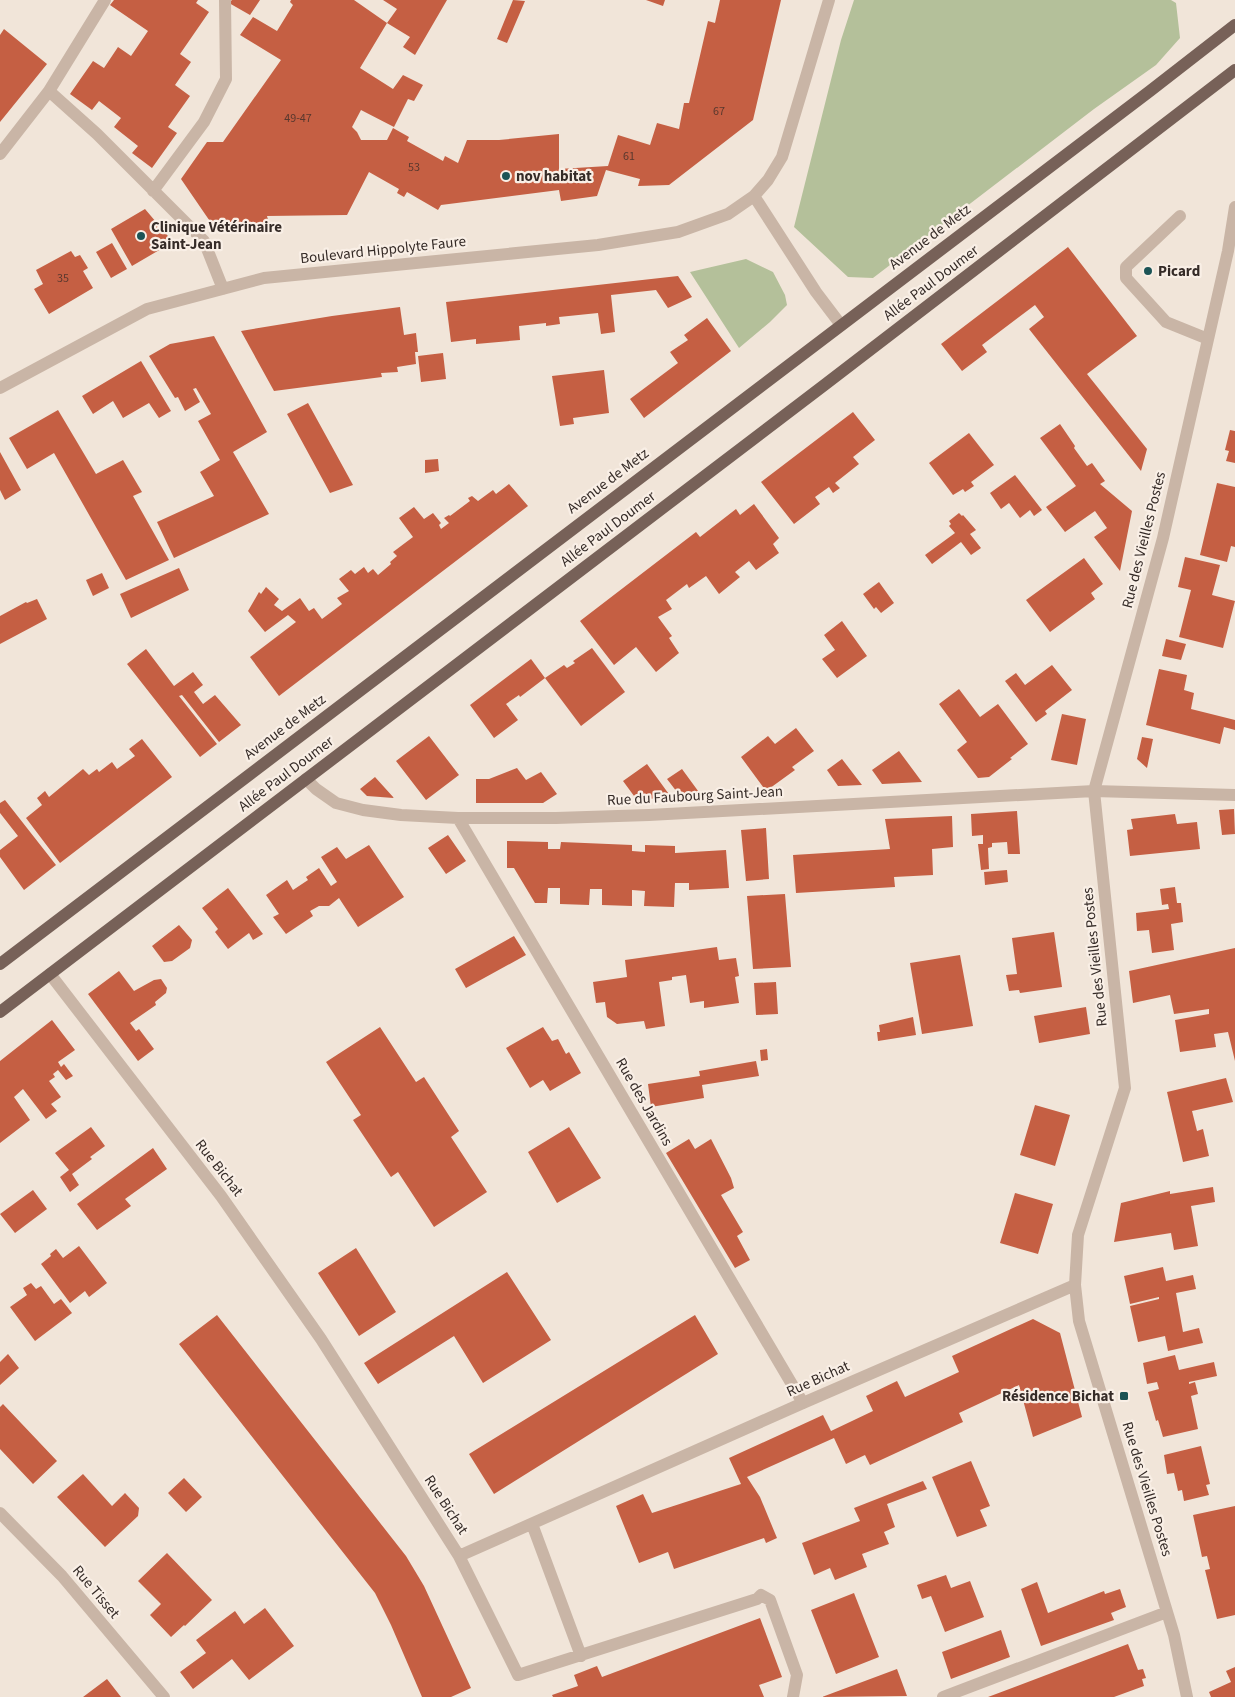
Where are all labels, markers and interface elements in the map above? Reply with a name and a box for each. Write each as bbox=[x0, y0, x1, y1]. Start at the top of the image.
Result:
house number: 67 bbox=[713, 103, 725, 120]
house number: 49-47 bbox=[284, 110, 312, 127]
house number: 61 bbox=[623, 148, 635, 165]
house number: 53 bbox=[408, 159, 420, 176]
place label: nov habitat bbox=[516, 166, 592, 187]
marker: nov habitat bbox=[500, 170, 512, 182]
street label: Avenue de Metz bbox=[885, 199, 975, 275]
place label: Clinique Vétérinaire Saint-Jean bbox=[151, 217, 282, 255]
marker: Clinique Vétérinaire Saint-Jean bbox=[135, 230, 147, 242]
street label: Boulevard Hippolyte Faure bbox=[299, 231, 467, 269]
street label: Allée Paul Doumer bbox=[879, 240, 984, 326]
place label: Picard bbox=[1158, 261, 1200, 282]
marker: Picard bbox=[1142, 265, 1154, 277]
house number: 35 bbox=[57, 270, 69, 287]
street label: Avenue de Metz bbox=[563, 443, 653, 519]
street label: Rue des Vieilles Postes bbox=[1117, 470, 1171, 610]
street label: Allée Paul Doumer bbox=[556, 486, 661, 572]
street label: Avenue de Metz bbox=[240, 689, 330, 765]
street label: Allée Paul Doumer bbox=[234, 731, 339, 817]
street label: Rue du Faubourg Saint-Jean bbox=[607, 781, 783, 811]
street label: Rue des Vieilles Postes bbox=[1077, 886, 1113, 1028]
street label: Rue des Jardins bbox=[610, 1054, 678, 1150]
street label: Rue Bichat bbox=[190, 1135, 248, 1201]
street label: Rue Bichat bbox=[783, 1356, 853, 1402]
place label: Résidence Bichat bbox=[1002, 1386, 1114, 1407]
marker: Résidence Bichat bbox=[1118, 1390, 1130, 1402]
street label: Rue des Vieilles Postes bbox=[1117, 1419, 1177, 1559]
street label: Rue Bichat bbox=[419, 1471, 473, 1539]
street label: Rue Tisset bbox=[67, 1561, 125, 1623]

